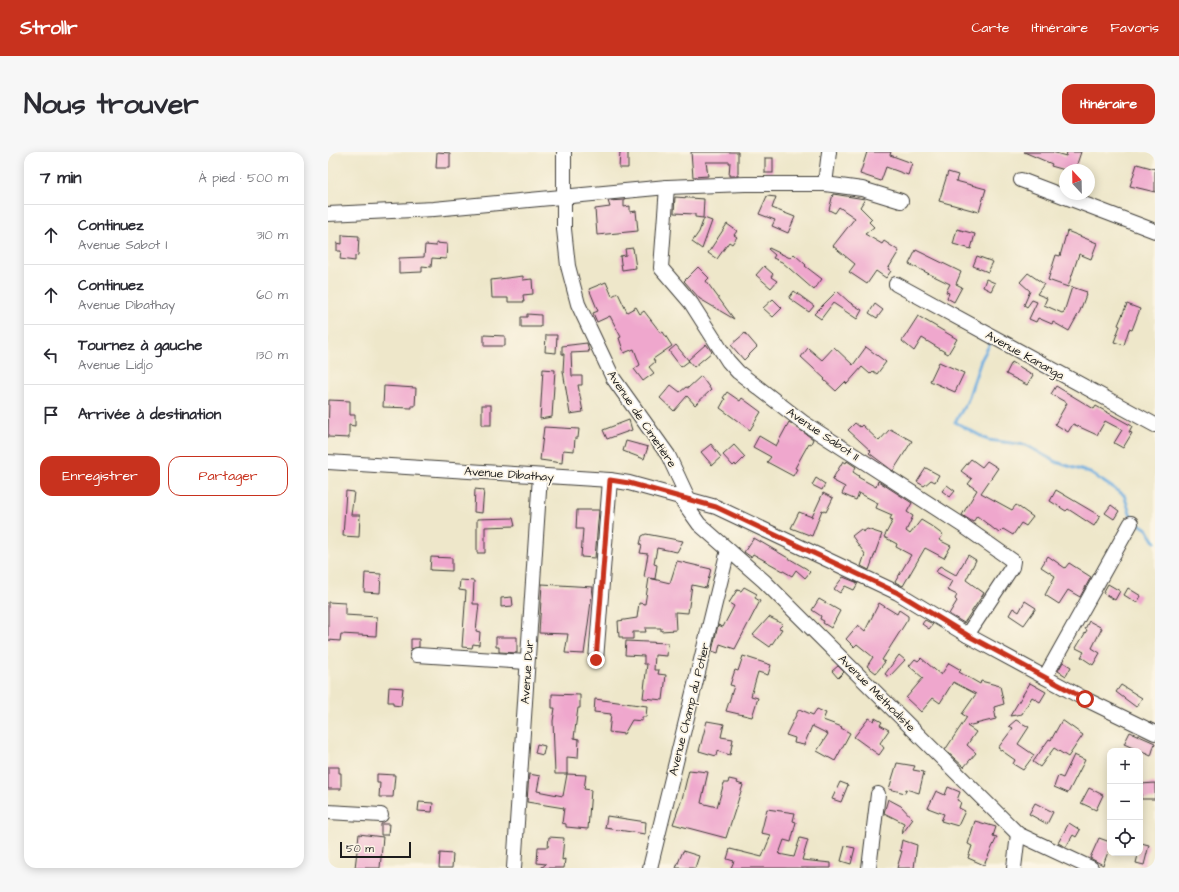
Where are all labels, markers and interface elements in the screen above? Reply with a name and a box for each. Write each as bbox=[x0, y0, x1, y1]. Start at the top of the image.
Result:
text: Strollr bbox=[20, 15, 78, 42]
text: Carte bbox=[971, 18, 1009, 38]
text: Itinéraire bbox=[1031, 18, 1088, 38]
text: Favoris bbox=[1110, 18, 1159, 38]
button: Itinéraire bbox=[1062, 84, 1155, 124]
text: Nous trouver bbox=[24, 85, 199, 124]
north arrow bbox=[1059, 164, 1095, 200]
text: 7 min bbox=[40, 166, 82, 190]
text: À pied · 500 m bbox=[198, 169, 288, 187]
text: Continuez bbox=[78, 215, 144, 236]
icon: ahead bbox=[40, 224, 62, 246]
text: 310 m bbox=[256, 226, 288, 244]
text: Avenue Sabot I bbox=[78, 236, 167, 254]
text: Continuez bbox=[78, 275, 144, 296]
icon: ahead bbox=[40, 284, 62, 306]
text: 60 m bbox=[256, 286, 288, 304]
text: Avenue Dibathay bbox=[78, 296, 175, 314]
street label: Avenue Kananga bbox=[982, 327, 1067, 385]
text: Tournez à gauche bbox=[78, 335, 202, 356]
icon: left bbox=[40, 344, 62, 366]
text: 130 m bbox=[256, 346, 288, 364]
text: Avenue Lidjo bbox=[78, 356, 153, 374]
street label: Avenue de Cimetière bbox=[603, 367, 681, 472]
icon: arrive bbox=[40, 404, 62, 426]
text: Arrivée à destination bbox=[78, 404, 221, 425]
street label: Avenue Sabot II bbox=[783, 404, 863, 465]
button: Enregistrer bbox=[40, 456, 160, 496]
button: Partager bbox=[168, 456, 288, 496]
street label: Avenue Dibathay bbox=[464, 463, 555, 487]
street label: Avenue Dur bbox=[517, 639, 538, 705]
street label: Avenue Champ du Potier bbox=[665, 641, 714, 777]
route end bbox=[587, 651, 605, 669]
street label: Avenue Méthodiste bbox=[834, 651, 919, 736]
route start bbox=[1076, 690, 1094, 708]
map controls bbox=[1107, 748, 1143, 856]
button: + bbox=[1107, 748, 1143, 784]
button: − bbox=[1107, 784, 1143, 820]
button: locate bbox=[1107, 820, 1143, 856]
scale bar bbox=[340, 840, 411, 859]
text: 50 m bbox=[346, 841, 374, 856]

